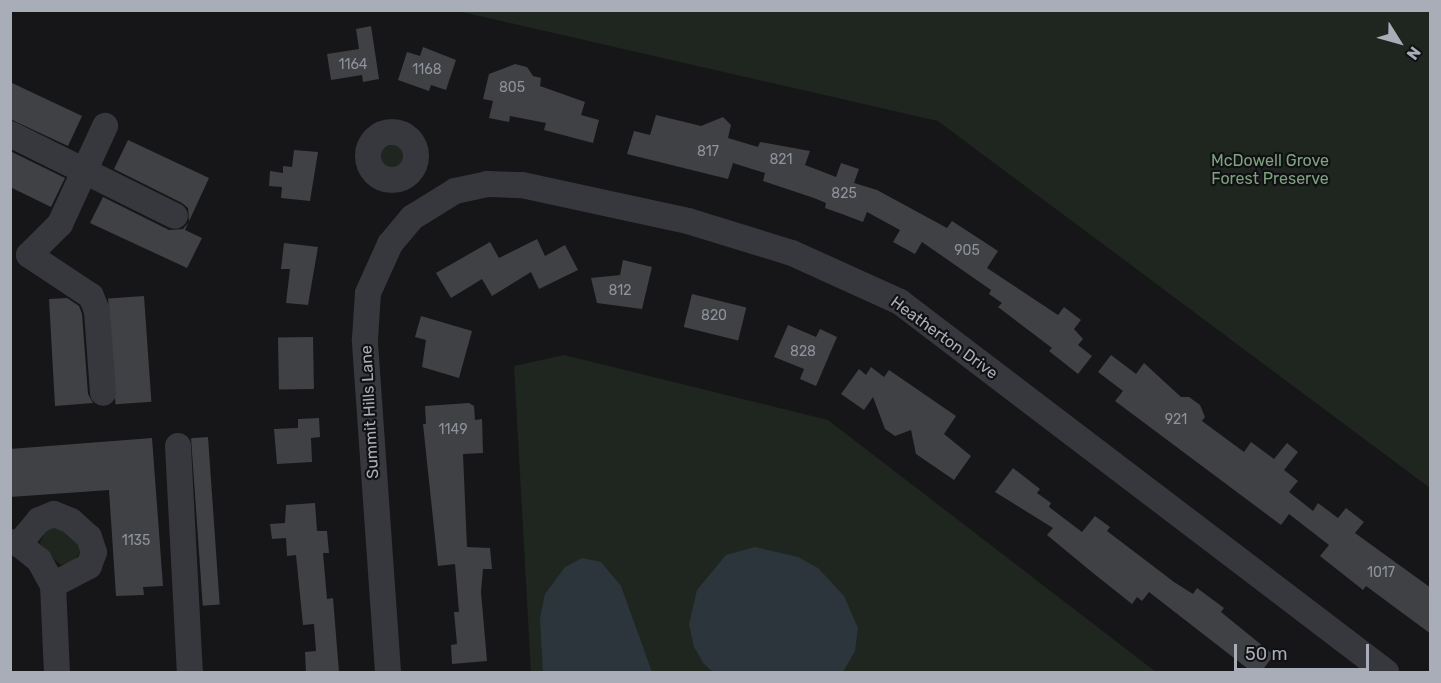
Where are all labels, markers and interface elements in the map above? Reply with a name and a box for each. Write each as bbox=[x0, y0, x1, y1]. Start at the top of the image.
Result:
north arrow bbox=[1369, 12, 1429, 72]
text: N bbox=[1403, 43, 1425, 63]
house number: 1164 bbox=[338, 57, 368, 73]
house number: 1168 bbox=[412, 62, 442, 78]
house number: 805 bbox=[499, 80, 525, 96]
house number: 817 bbox=[697, 144, 719, 160]
park label: McDowell Grove Forest Preserve bbox=[1211, 151, 1329, 189]
house number: 821 bbox=[769, 152, 793, 168]
house number: 825 bbox=[831, 186, 857, 202]
house number: 905 bbox=[954, 243, 980, 259]
house number: 812 bbox=[608, 283, 632, 299]
street label: Heatherton Drive bbox=[887, 293, 1001, 383]
house number: 820 bbox=[701, 308, 727, 324]
house number: 828 bbox=[790, 344, 816, 360]
street label: Summit Hills Lane bbox=[357, 345, 383, 479]
house number: 921 bbox=[1165, 412, 1187, 428]
house number: 1149 bbox=[439, 422, 467, 438]
house number: 1135 bbox=[122, 533, 150, 549]
house number: 1017 bbox=[1367, 565, 1395, 581]
scale bar bbox=[1237, 632, 1372, 670]
text: 50 m bbox=[1245, 643, 1288, 665]

